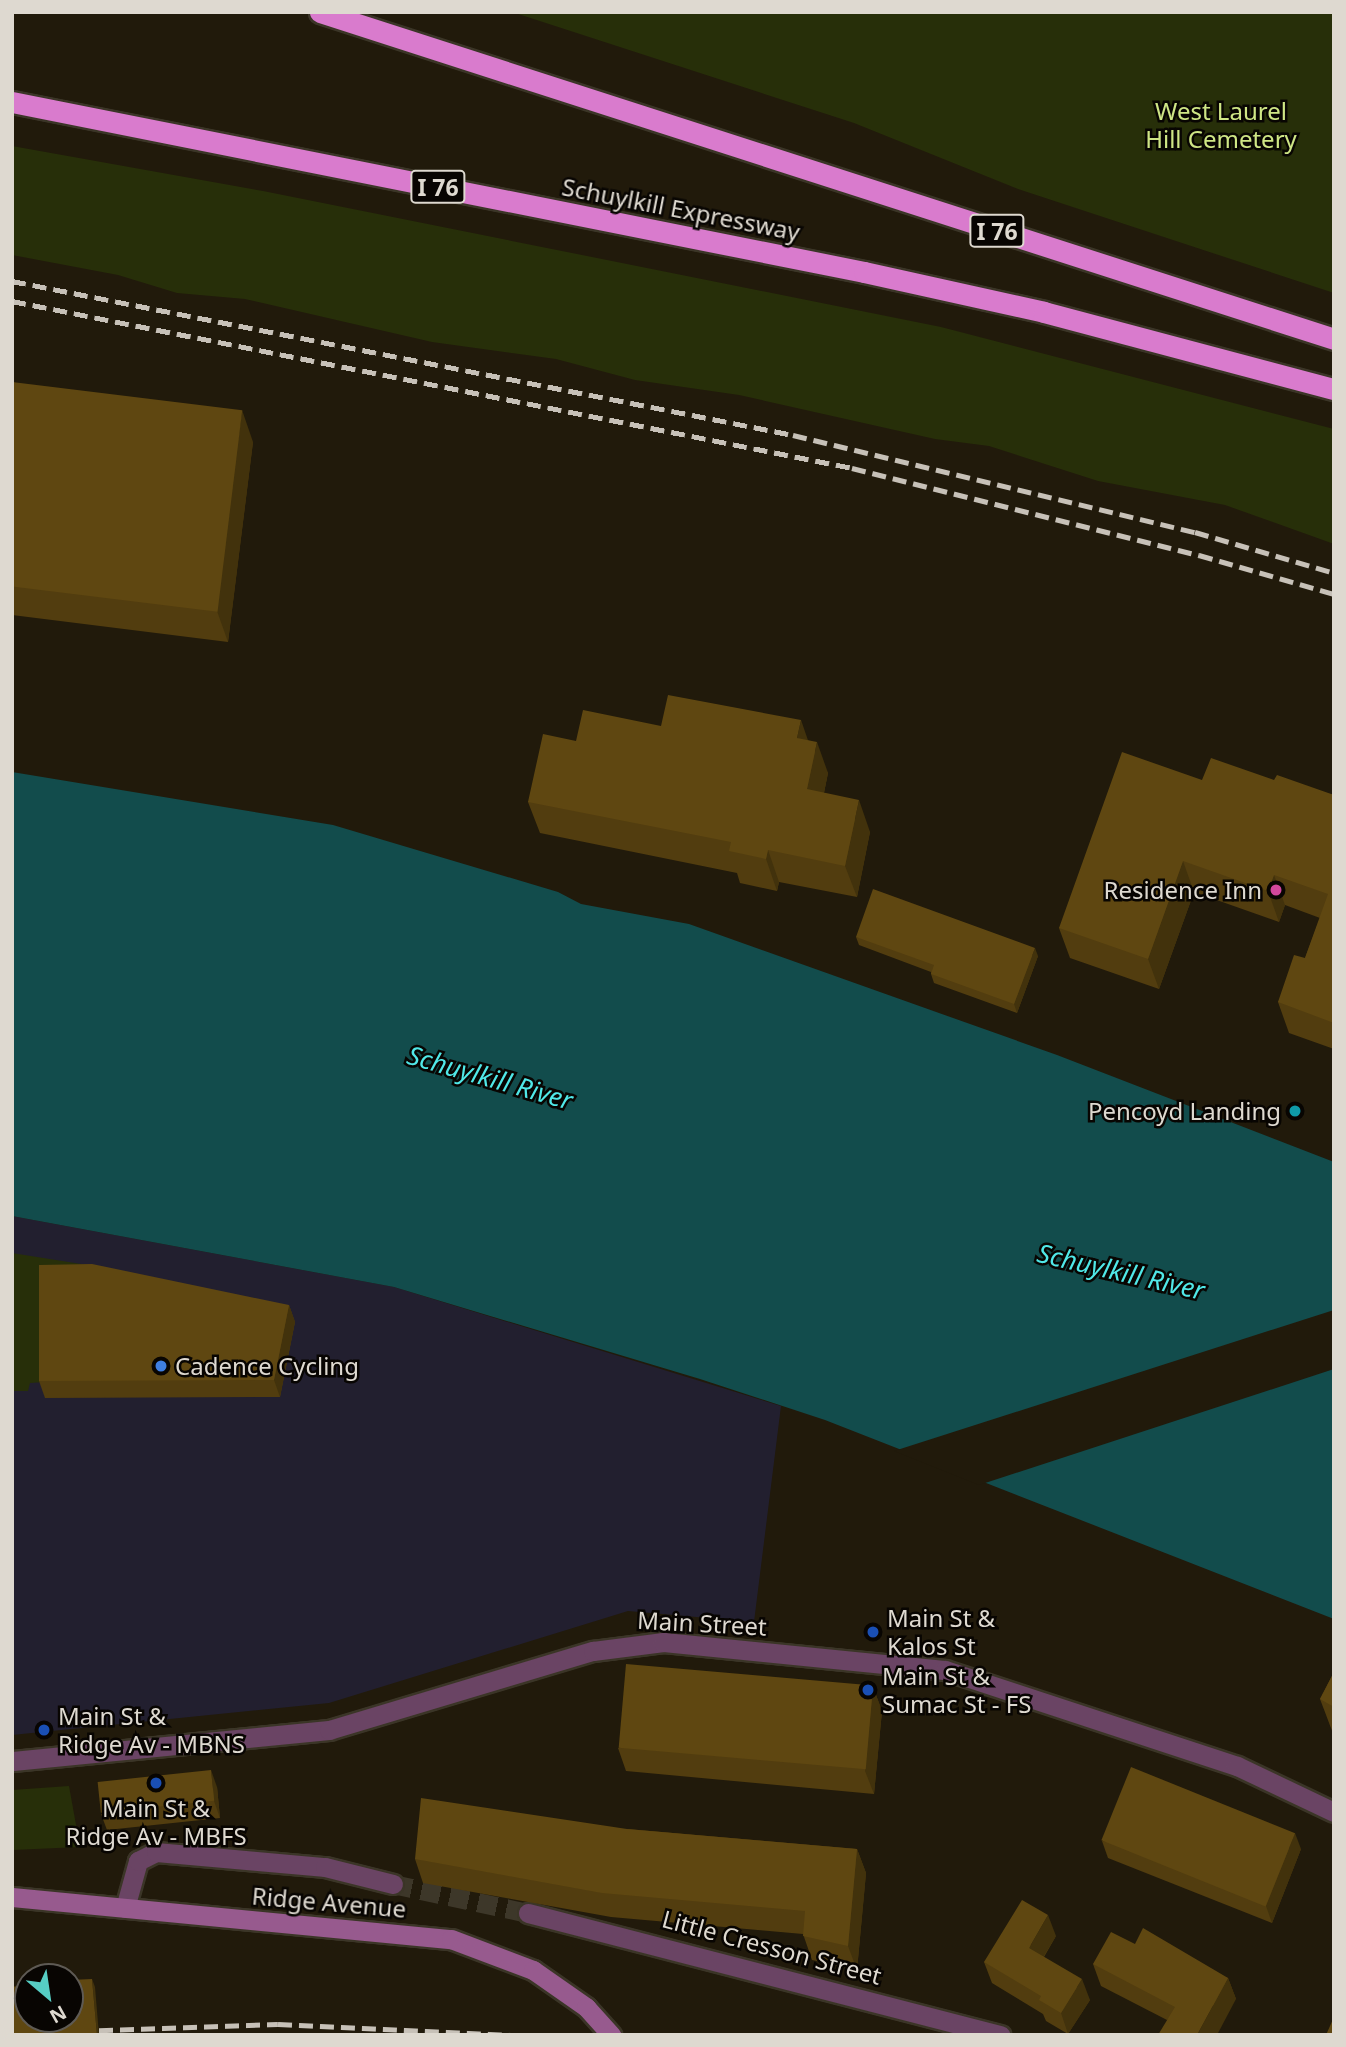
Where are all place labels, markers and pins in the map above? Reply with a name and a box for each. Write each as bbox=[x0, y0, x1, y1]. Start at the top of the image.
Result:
place label: Residence Inn bbox=[1104, 876, 1262, 904]
marker: Residence Inn bbox=[1268, 882, 1284, 898]
place label: Pencoyd Landing bbox=[1088, 1097, 1281, 1125]
marker: Pencoyd Landing bbox=[1287, 1103, 1303, 1119]
place label: Cadence Cycling bbox=[175, 1352, 359, 1380]
marker: Cadence Cycling bbox=[153, 1358, 169, 1374]
place label: Main St & Kalos St bbox=[887, 1604, 995, 1660]
marker: Main St & Kalos St bbox=[865, 1624, 881, 1640]
place label: Main St & Sumac St - FS bbox=[882, 1662, 1031, 1718]
marker: Main St & Sumac St - FS bbox=[860, 1682, 876, 1698]
place label: Main St & Ridge Av - MBNS bbox=[58, 1702, 245, 1758]
marker: Main St & Ridge Av - MBNS bbox=[36, 1722, 52, 1738]
marker: Main St & Ridge Av - MBFS bbox=[148, 1775, 164, 1791]
place label: Main St & Ridge Av - MBFS bbox=[65, 1794, 247, 1850]

